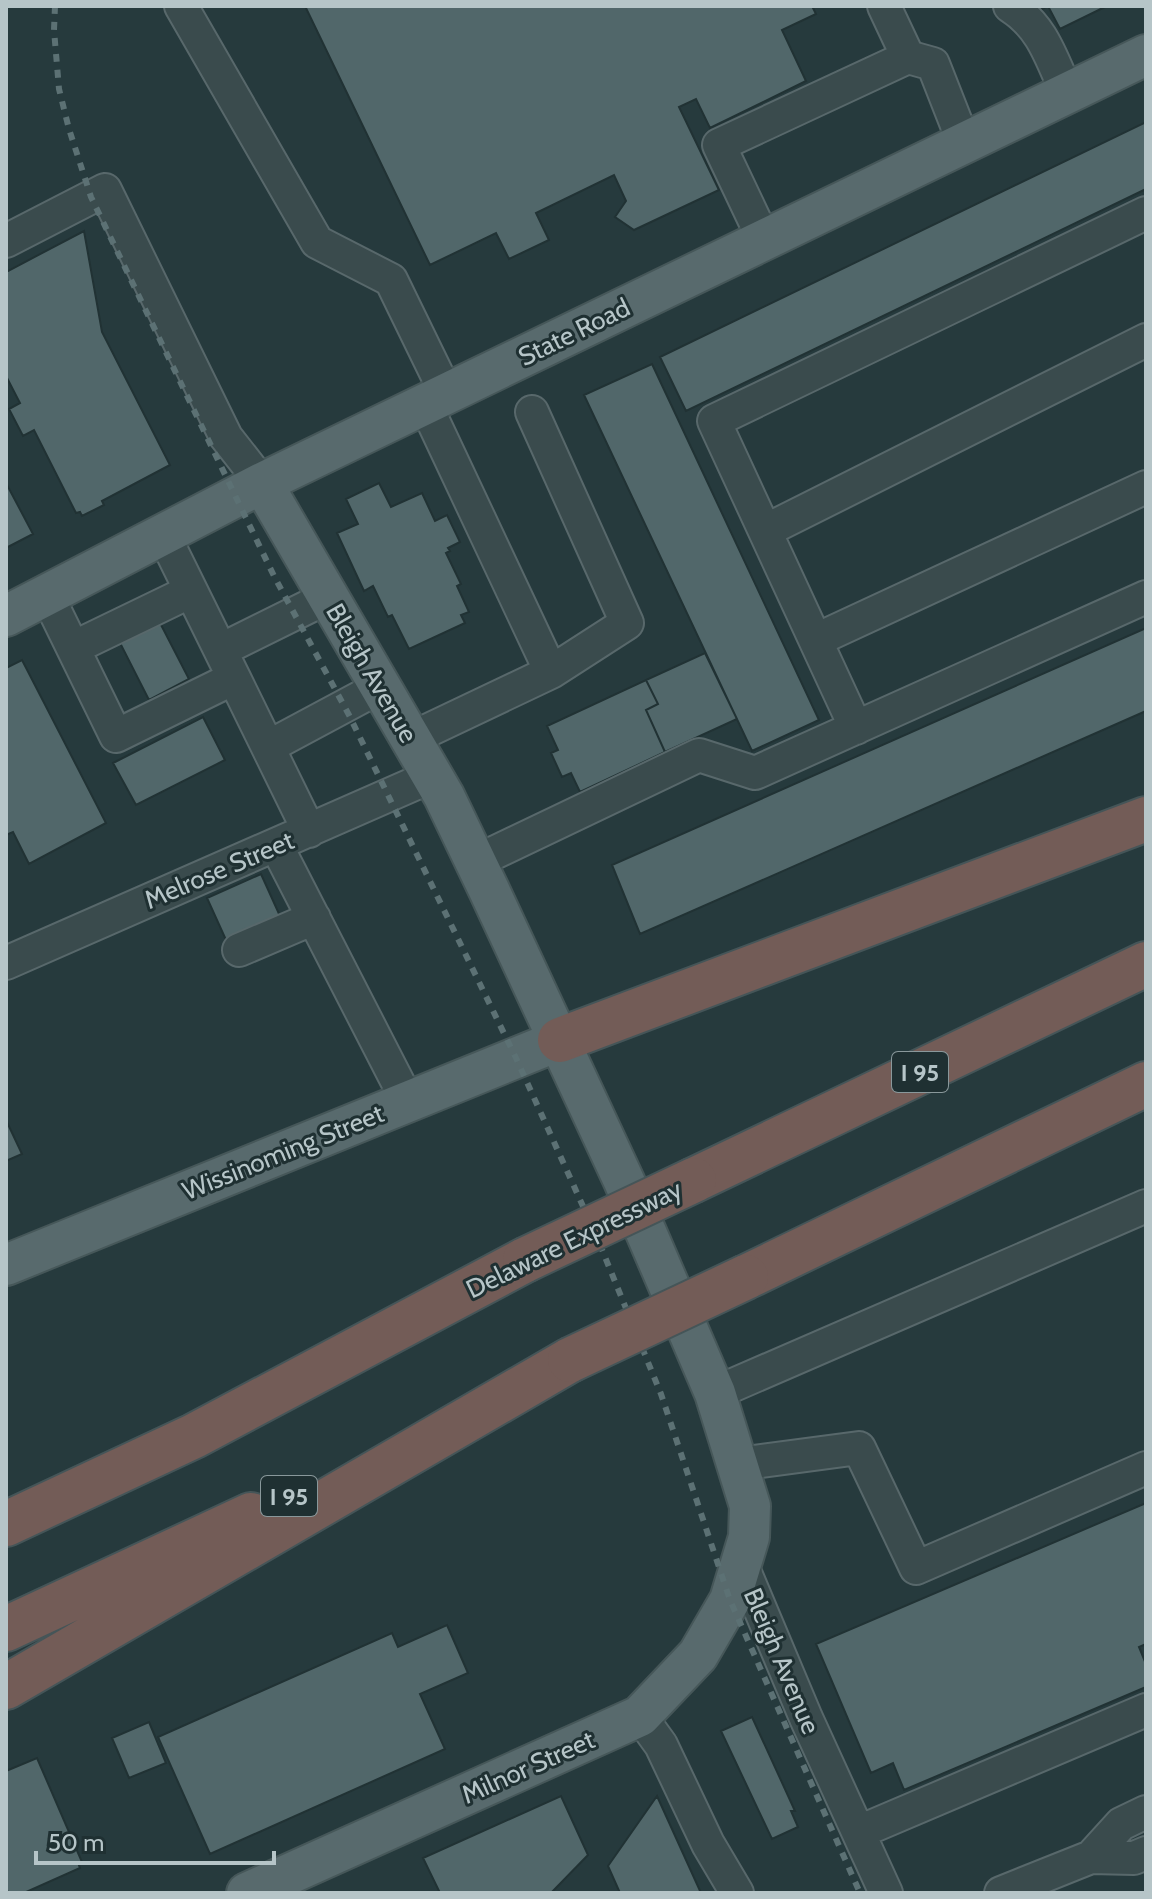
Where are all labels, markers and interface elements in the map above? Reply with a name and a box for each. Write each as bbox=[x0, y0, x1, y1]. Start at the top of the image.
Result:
street label: State Road bbox=[513, 291, 635, 373]
street label: Bleigh Avenue bbox=[319, 598, 425, 748]
street label: Melrose Street bbox=[139, 824, 299, 916]
road number: I 95 bbox=[892, 1052, 948, 1092]
street label: Wissinoming Street bbox=[178, 1097, 389, 1207]
street label: Delaware Expressway bbox=[461, 1173, 687, 1305]
road number: I 95 bbox=[261, 1476, 317, 1516]
street label: Bleigh Avenue bbox=[737, 1583, 827, 1739]
street label: Milnor Street bbox=[457, 1723, 600, 1811]
scale bar bbox=[36, 1815, 274, 1865]
text: 50 m bbox=[48, 1828, 104, 1857]

